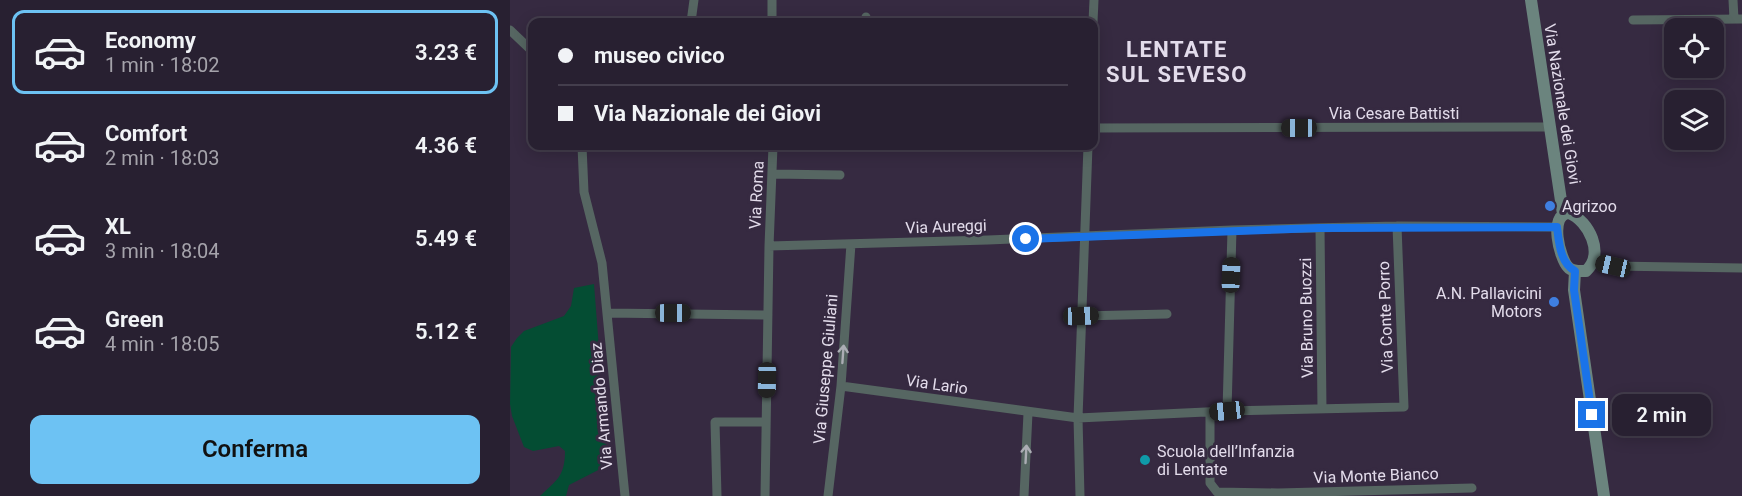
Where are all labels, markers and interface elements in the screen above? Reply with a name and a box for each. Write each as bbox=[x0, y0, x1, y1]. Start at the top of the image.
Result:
map controls bbox=[1664, 18, 1724, 150]
button: locate bbox=[1664, 18, 1724, 78]
street label: Via Nazionale dei Giovi bbox=[1540, 22, 1585, 186]
icon: car bbox=[33, 25, 87, 79]
text: Economy bbox=[105, 28, 196, 53]
district label: LENTATE SUL SEVESO bbox=[1106, 37, 1248, 87]
text: 3.23 € bbox=[415, 40, 477, 65]
text: museo civico bbox=[594, 43, 725, 68]
text: 1 min · 18:02 bbox=[105, 53, 220, 77]
button: layers bbox=[1664, 90, 1724, 150]
text: Via Nazionale dei Giovi bbox=[594, 101, 821, 126]
street label: Via Cesare Battisti bbox=[1329, 104, 1459, 123]
icon: car bbox=[33, 118, 87, 172]
car bbox=[1281, 119, 1317, 137]
text: Comfort bbox=[105, 121, 187, 146]
text: 4.36 € bbox=[415, 133, 477, 158]
text: 2 min · 18:03 bbox=[105, 146, 220, 170]
street label: Via Roma bbox=[745, 160, 768, 230]
place label: Agrizoo bbox=[1562, 197, 1617, 216]
marker: Agrizoo bbox=[1543, 199, 1557, 213]
icon: car bbox=[33, 211, 87, 265]
text: XL bbox=[105, 214, 131, 239]
street label: Via Aureggi bbox=[905, 216, 987, 237]
route start bbox=[1012, 225, 1039, 252]
text: 5.49 € bbox=[415, 226, 477, 251]
text: 3 min · 18:04 bbox=[105, 239, 220, 263]
car bbox=[1593, 253, 1633, 279]
car bbox=[1221, 257, 1241, 293]
street label: Via Bruno Buozzi bbox=[1296, 258, 1317, 378]
street label: Via Conte Porro bbox=[1374, 261, 1397, 373]
place label: A.N. Pallavicini Motors bbox=[1436, 284, 1542, 321]
street label: Via Giuseppe Giuliani bbox=[809, 293, 842, 445]
marker: A.N. Pallavicini Motors bbox=[1547, 295, 1561, 309]
icon: car bbox=[33, 304, 87, 358]
car bbox=[655, 304, 691, 322]
car bbox=[1063, 306, 1099, 326]
text: Green bbox=[105, 307, 164, 332]
text: 5.12 € bbox=[415, 319, 477, 344]
text: 4 min · 18:05 bbox=[105, 332, 220, 356]
street label: Via Armando Diaz bbox=[586, 342, 617, 470]
one-way arrow bbox=[838, 345, 849, 365]
car bbox=[758, 362, 776, 398]
street label: Via Lario bbox=[905, 371, 969, 398]
callout: 2 min bbox=[1613, 394, 1712, 436]
car bbox=[1208, 400, 1246, 422]
route end bbox=[1578, 401, 1605, 428]
text: 2 min bbox=[1636, 403, 1687, 427]
button: Conferma bbox=[30, 415, 480, 484]
place label: Scuola dell’Infanzia di Lentate bbox=[1157, 442, 1295, 479]
one-way arrow bbox=[1020, 445, 1031, 465]
marker: Scuola dell’Infanzia di Lentate bbox=[1138, 453, 1152, 467]
street label: Via Monte Bianco bbox=[1313, 464, 1439, 487]

